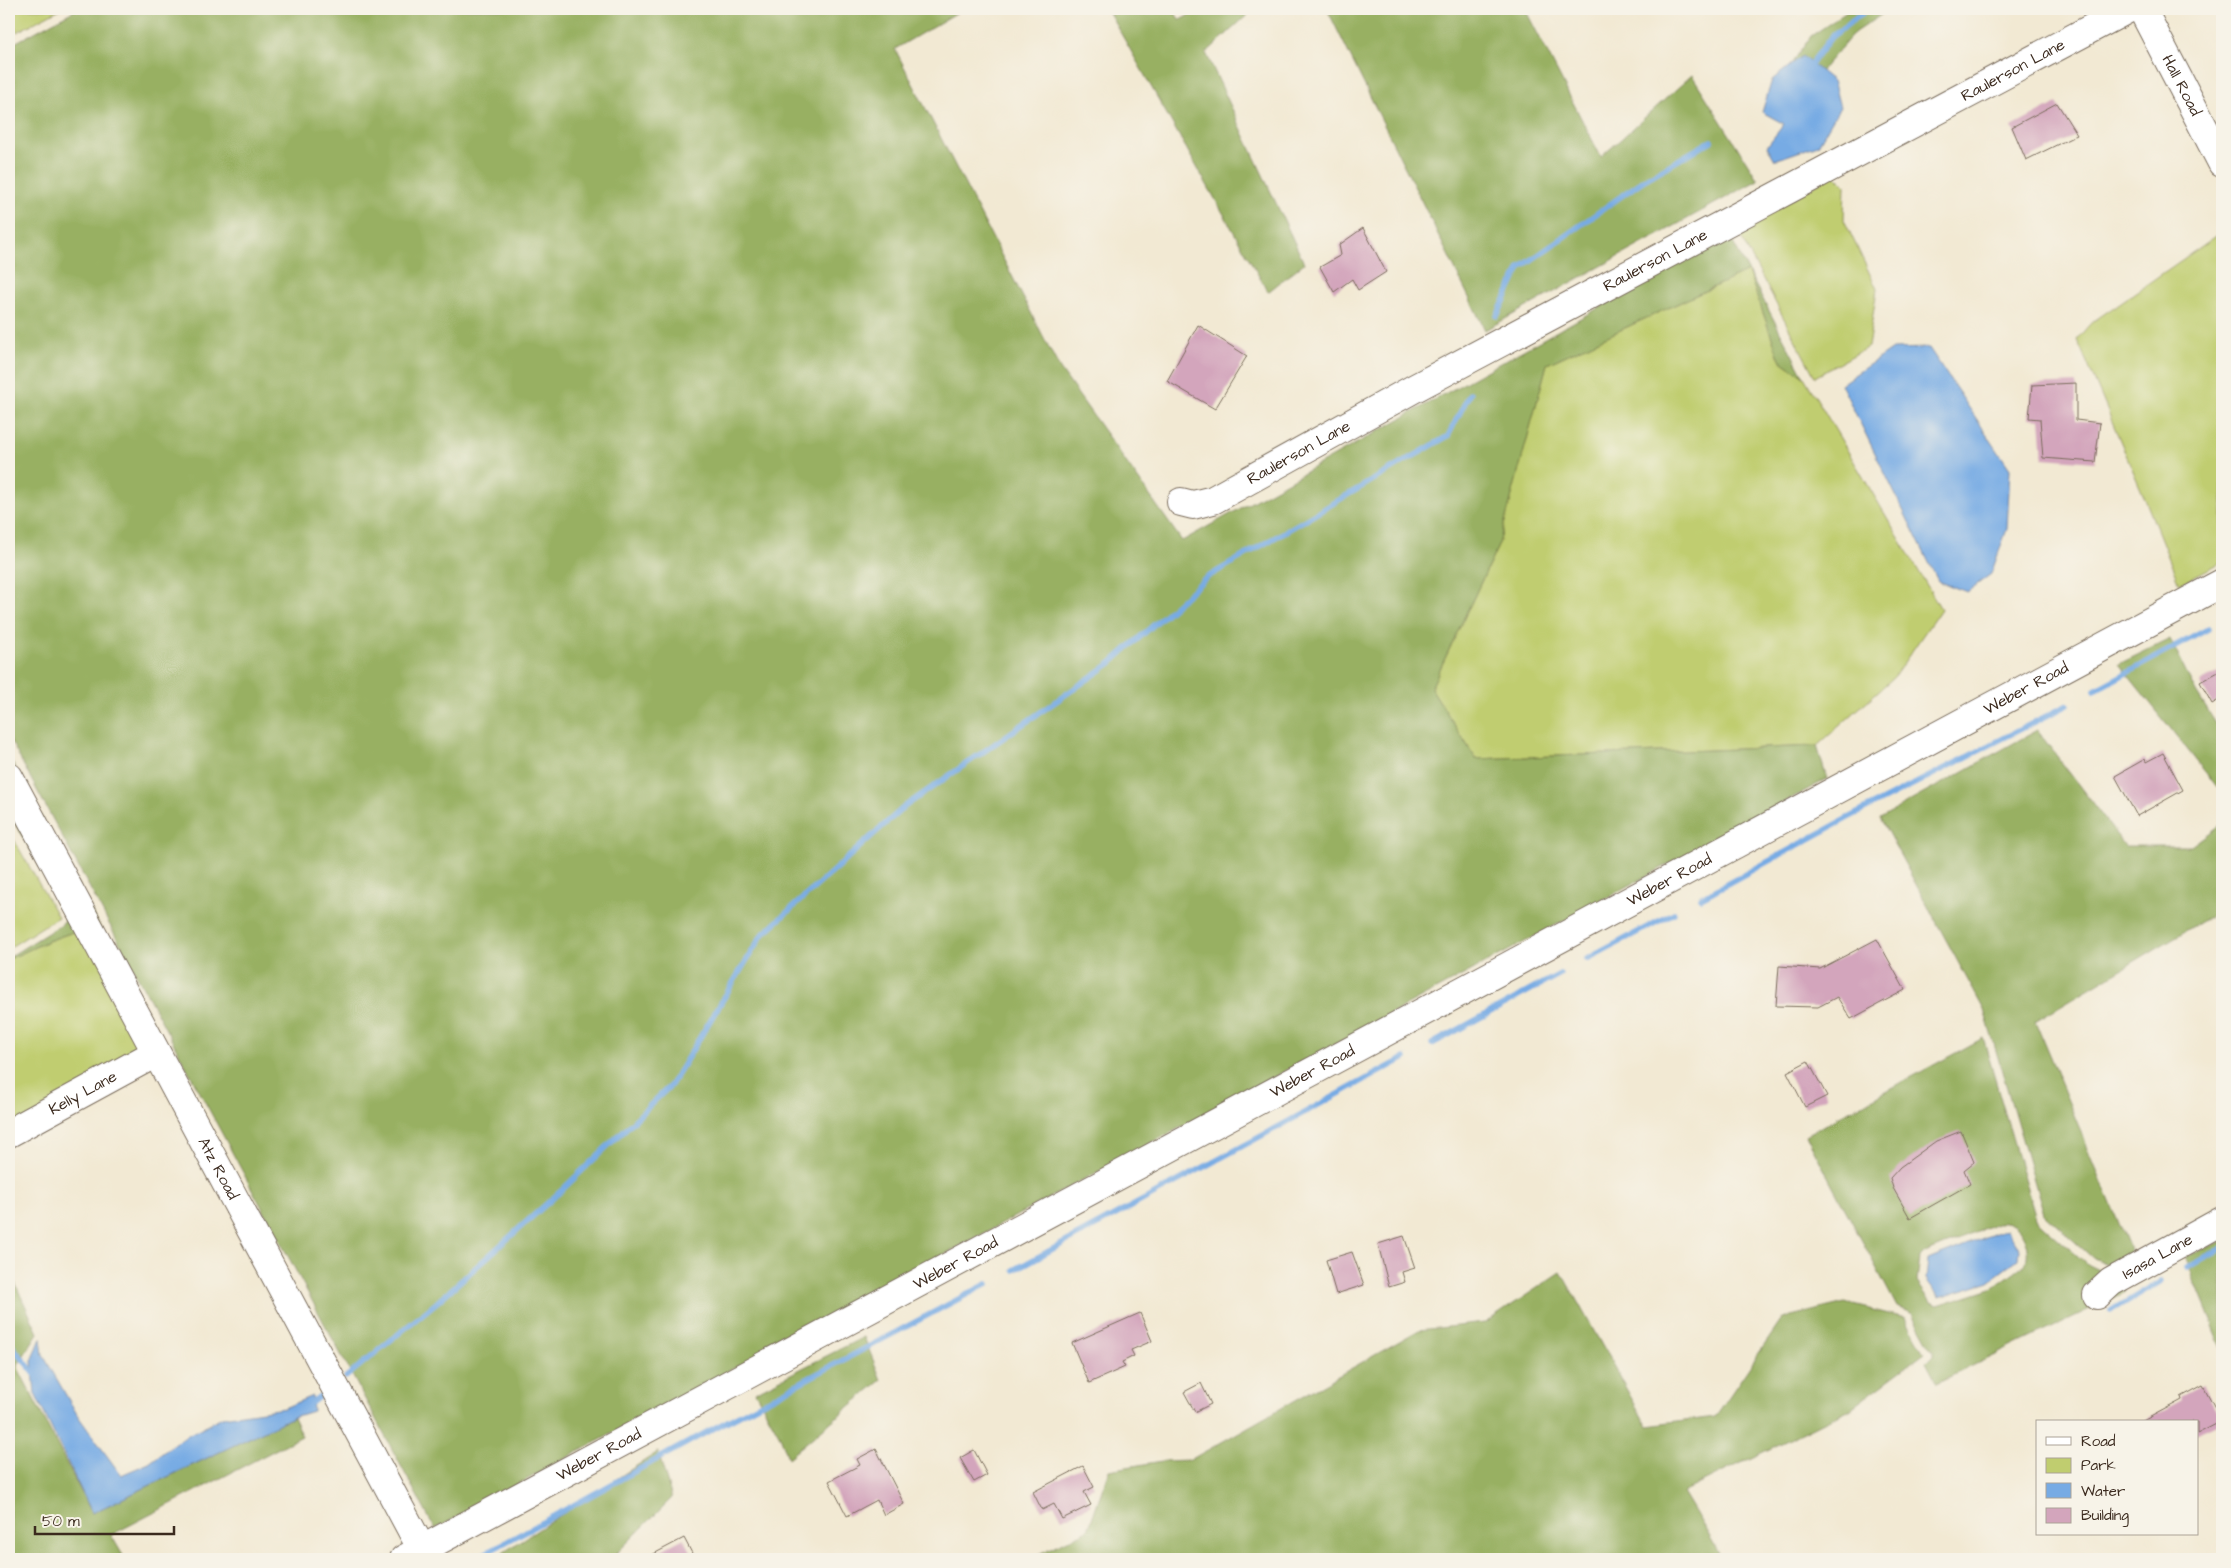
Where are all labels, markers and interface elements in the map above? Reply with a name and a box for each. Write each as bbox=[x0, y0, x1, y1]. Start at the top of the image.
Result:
street label: Raulerson Lane bbox=[1957, 33, 2069, 107]
street label: Hall Road bbox=[2157, 51, 2207, 120]
street label: Raulerson Lane bbox=[1599, 223, 1711, 297]
street label: Raulerson Lane bbox=[1243, 415, 1355, 490]
street label: Weber Road bbox=[1980, 656, 2072, 720]
street label: Weber Road bbox=[1623, 848, 1716, 912]
street label: Weber Road bbox=[1266, 1040, 1359, 1103]
street label: Kelly Lane bbox=[45, 1065, 121, 1120]
street label: Atz Road bbox=[193, 1133, 244, 1204]
street label: Isasa Lane bbox=[2118, 1228, 2197, 1285]
street label: Weber Road bbox=[909, 1231, 1002, 1295]
legend bbox=[2036, 1420, 2198, 1536]
street label: Weber Road bbox=[552, 1423, 645, 1486]
text: Road bbox=[2081, 1431, 2116, 1452]
text: Park bbox=[2081, 1455, 2116, 1476]
text: Water bbox=[2081, 1481, 2125, 1502]
scale bar bbox=[35, 1503, 174, 1535]
text: Building bbox=[2081, 1505, 2129, 1527]
text: 50 m bbox=[42, 1511, 80, 1532]

